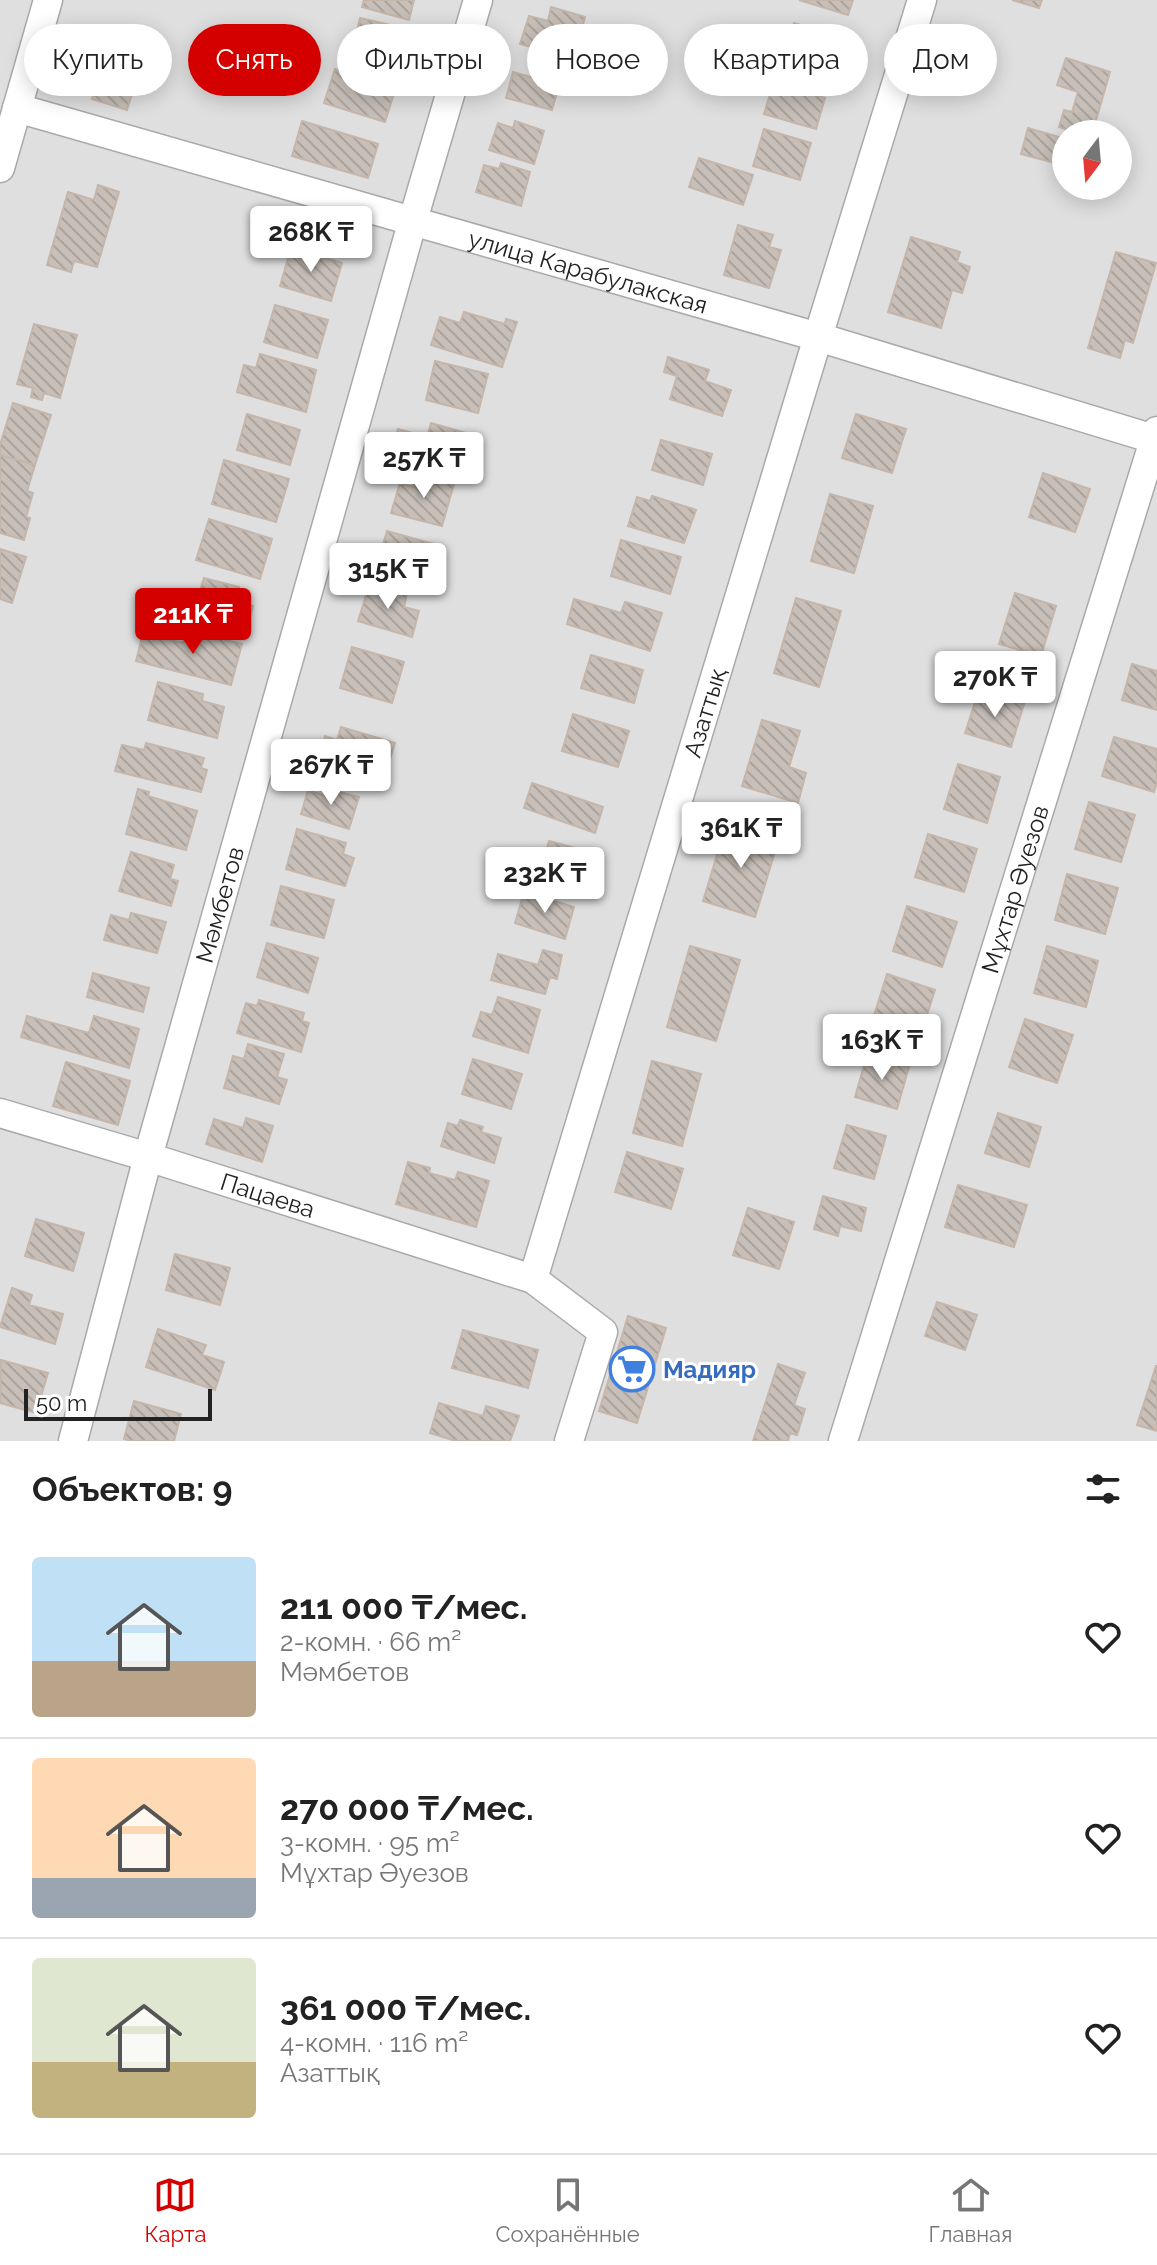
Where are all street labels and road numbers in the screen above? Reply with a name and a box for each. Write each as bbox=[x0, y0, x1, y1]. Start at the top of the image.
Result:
street label: улица Карабулакская bbox=[465, 223, 711, 319]
street label: Азаттық bbox=[677, 664, 732, 761]
street label: Мұхтар Әуезов bbox=[975, 802, 1054, 977]
street label: Мәмбетов bbox=[189, 843, 250, 966]
street label: Пацаева bbox=[217, 1166, 318, 1223]

